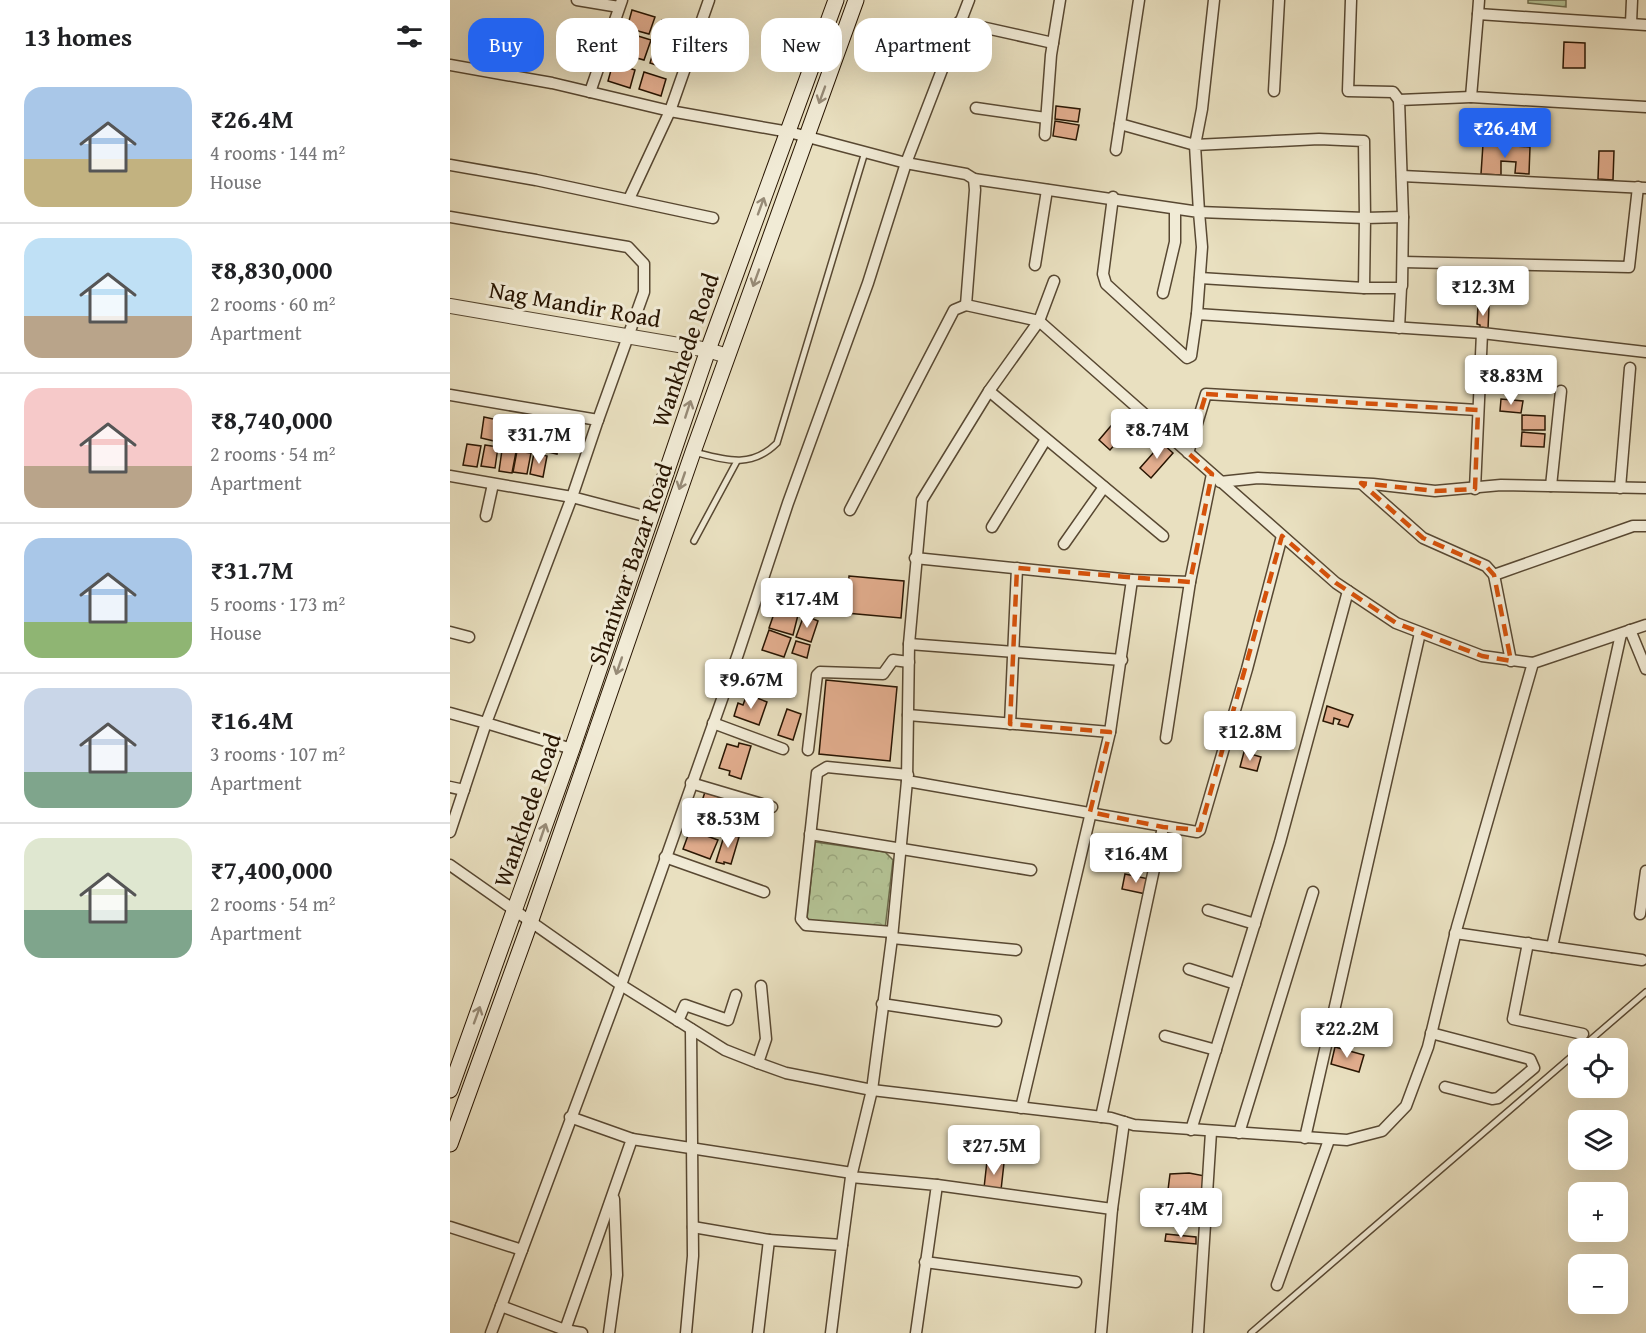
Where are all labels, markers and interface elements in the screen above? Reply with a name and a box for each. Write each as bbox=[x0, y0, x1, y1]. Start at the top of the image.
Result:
text: 13 homes bbox=[24, 17, 132, 56]
chip: Buy bbox=[468, 18, 544, 72]
chip: Rent bbox=[556, 18, 639, 72]
chip: Filters bbox=[651, 18, 749, 72]
chip: New bbox=[761, 18, 842, 72]
chip: Apartment bbox=[854, 18, 992, 72]
icon: filters bbox=[393, 20, 426, 53]
one-way arrow bbox=[815, 85, 826, 104]
text: ₹26.4M bbox=[210, 99, 294, 138]
pin: ₹26.4M bbox=[1456, 108, 1554, 159]
icon: home bbox=[72, 111, 144, 183]
text: ₹26.4M bbox=[1473, 113, 1537, 142]
text: 4 rooms · 144 m² bbox=[210, 138, 345, 167]
text: House bbox=[210, 167, 262, 196]
one-way arrow bbox=[757, 197, 768, 216]
text: ₹8,830,000 bbox=[210, 250, 332, 289]
icon: home bbox=[72, 262, 144, 334]
pin: ₹12.3M bbox=[1434, 266, 1532, 317]
street label: Wankhede Road bbox=[642, 268, 728, 432]
one-way arrow bbox=[749, 268, 760, 287]
text: ₹12.3M bbox=[1451, 271, 1515, 300]
street label: Nag Mandir Road bbox=[486, 272, 664, 336]
text: 2 rooms · 60 m² bbox=[210, 289, 336, 318]
text: Apartment bbox=[210, 318, 302, 347]
pin: ₹8.83M bbox=[1462, 355, 1560, 406]
text: ₹8.83M bbox=[1479, 360, 1543, 389]
text: ₹8,740,000 bbox=[210, 400, 332, 439]
one-way arrow bbox=[683, 400, 694, 419]
pin: ₹8.74M bbox=[1108, 409, 1206, 460]
icon: home bbox=[72, 412, 144, 484]
pin: ₹31.7M bbox=[490, 414, 588, 465]
text: ₹8.74M bbox=[1125, 414, 1189, 443]
text: ₹31.7M bbox=[507, 419, 571, 448]
text: 2 rooms · 54 m² bbox=[210, 439, 336, 468]
street label: Shaniwar Bazar Road bbox=[579, 458, 681, 670]
text: Apartment bbox=[210, 468, 302, 497]
one-way arrow bbox=[676, 471, 687, 490]
text: ₹31.7M bbox=[210, 550, 294, 589]
icon: home bbox=[72, 562, 144, 634]
pin: ₹17.4M bbox=[758, 578, 856, 629]
text: ₹17.4M bbox=[775, 583, 839, 612]
text: 5 rooms · 173 m² bbox=[210, 589, 345, 618]
text: House bbox=[210, 618, 262, 647]
one-way arrow bbox=[612, 656, 623, 675]
pin: ₹9.67M bbox=[702, 659, 800, 710]
text: ₹9.67M bbox=[719, 664, 783, 693]
text: ₹16.4M bbox=[210, 700, 294, 739]
pin: ₹12.8M bbox=[1201, 711, 1299, 762]
icon: home bbox=[72, 712, 144, 784]
text: ₹12.8M bbox=[1218, 716, 1282, 745]
street label: Wankhede Road bbox=[484, 728, 570, 892]
text: 3 rooms · 107 m² bbox=[210, 739, 345, 768]
text: Apartment bbox=[210, 768, 302, 797]
pin: ₹8.53M bbox=[679, 798, 777, 849]
text: ₹8.53M bbox=[696, 803, 760, 832]
one-way arrow bbox=[538, 823, 549, 842]
pin: ₹16.4M bbox=[1087, 833, 1185, 884]
text: ₹16.4M bbox=[1104, 838, 1168, 867]
text: ₹7,400,000 bbox=[210, 850, 332, 889]
icon: home bbox=[72, 862, 144, 934]
text: 2 rooms · 54 m² bbox=[210, 889, 336, 918]
text: Apartment bbox=[210, 918, 302, 947]
one-way arrow bbox=[473, 1007, 484, 1025]
pin: ₹22.2M bbox=[1298, 1008, 1396, 1059]
text: ₹22.2M bbox=[1315, 1013, 1379, 1042]
map controls bbox=[1568, 1038, 1628, 1314]
button: locate bbox=[1568, 1038, 1628, 1098]
button: layers bbox=[1568, 1110, 1628, 1170]
pin: ₹27.5M bbox=[945, 1125, 1043, 1176]
text: ₹27.5M bbox=[962, 1130, 1026, 1159]
button: + bbox=[1568, 1182, 1628, 1242]
pin: ₹7.4M bbox=[1139, 1188, 1223, 1239]
text: ₹7.4M bbox=[1154, 1193, 1208, 1222]
button: − bbox=[1568, 1254, 1628, 1314]

